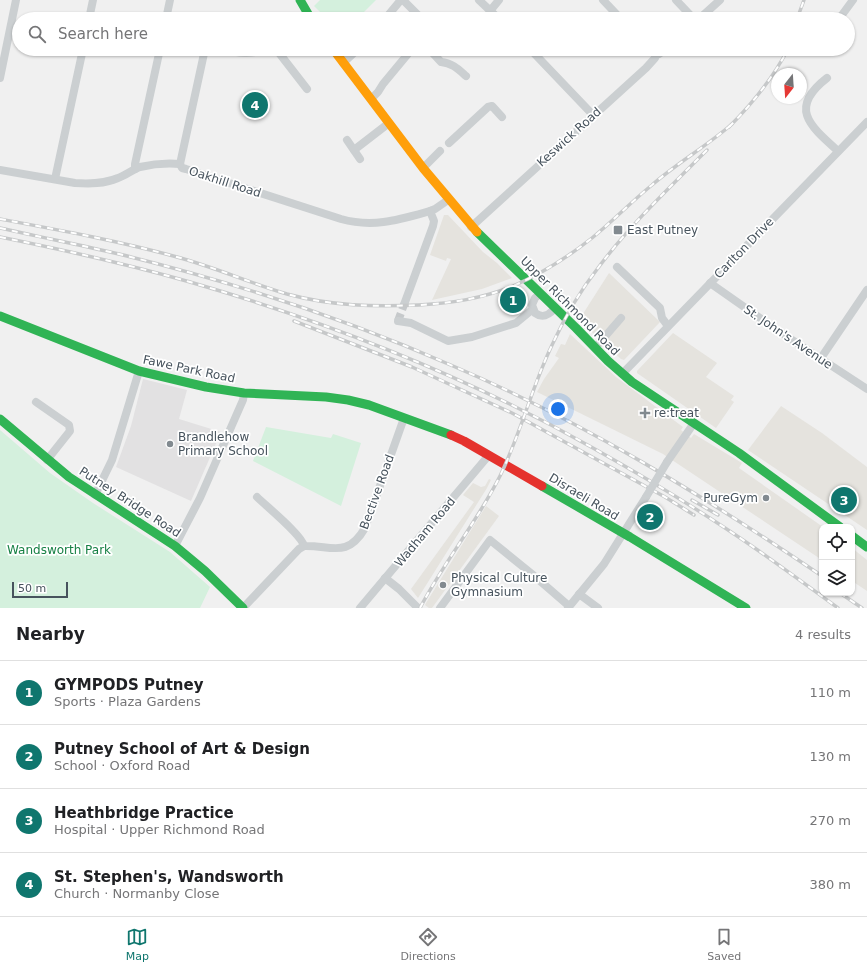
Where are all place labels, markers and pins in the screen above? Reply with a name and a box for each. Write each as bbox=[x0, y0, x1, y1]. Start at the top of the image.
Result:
pin: 4 bbox=[242, 90, 268, 120]
place label: East Putney bbox=[627, 223, 698, 237]
marker: East Putney bbox=[612, 224, 624, 236]
pin: 1 bbox=[500, 285, 526, 315]
place label: re:treat bbox=[654, 406, 699, 420]
marker: re:treat bbox=[639, 407, 651, 419]
place label: Brandlehow Primary School bbox=[178, 430, 268, 458]
marker: Brandlehow Primary School bbox=[165, 439, 175, 449]
pin: 3 bbox=[831, 485, 857, 515]
place label: PureGym bbox=[703, 491, 758, 505]
marker: PureGym bbox=[761, 493, 771, 503]
pin: 2 bbox=[637, 502, 663, 532]
place label: Physical Culture Gymnasium bbox=[451, 571, 547, 599]
marker: Physical Culture Gymnasium bbox=[438, 580, 448, 590]

